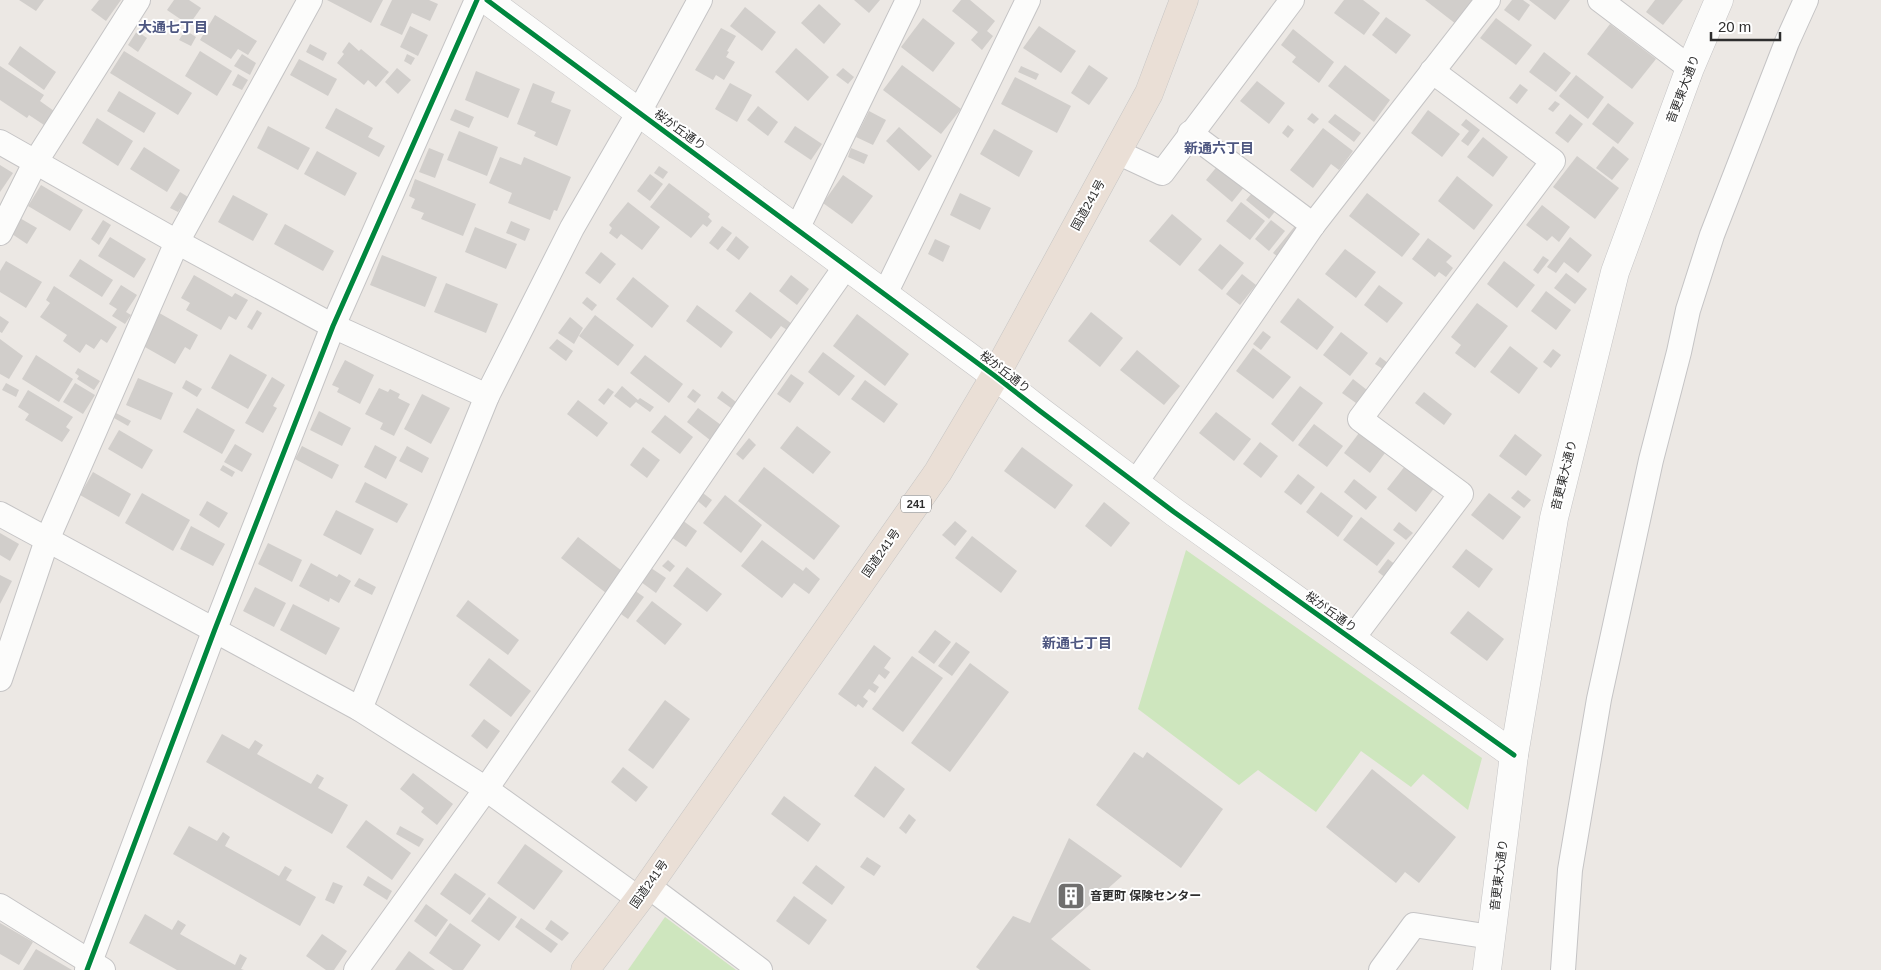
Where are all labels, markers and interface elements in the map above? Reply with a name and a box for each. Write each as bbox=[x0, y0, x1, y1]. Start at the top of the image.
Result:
scale bar bbox=[1711, 10, 1780, 42]
text: 20 m bbox=[1718, 18, 1751, 35]
district label: 大通七丁目 bbox=[138, 19, 208, 35]
street label: 音更東大通り bbox=[1664, 53, 1702, 125]
street label: 桜が丘通り bbox=[652, 107, 708, 153]
district label: 新通六丁目 bbox=[1184, 140, 1254, 156]
street label: 国道241号 bbox=[1068, 177, 1108, 233]
street label: 桜が丘通り bbox=[977, 348, 1033, 396]
street label: 音更東大通り bbox=[1548, 438, 1580, 512]
road number: 241 bbox=[901, 496, 931, 512]
street label: 国道241号 bbox=[859, 526, 903, 580]
street label: 桜が丘通り bbox=[1303, 589, 1359, 635]
district label: 新通七丁目 bbox=[1042, 635, 1112, 651]
street label: 音更東大通り bbox=[1488, 838, 1510, 912]
street label: 国道241号 bbox=[627, 857, 671, 911]
building icon: 音更町 保険センター bbox=[1056, 881, 1086, 911]
place label: 音更町 保険センター bbox=[1090, 889, 1201, 903]

